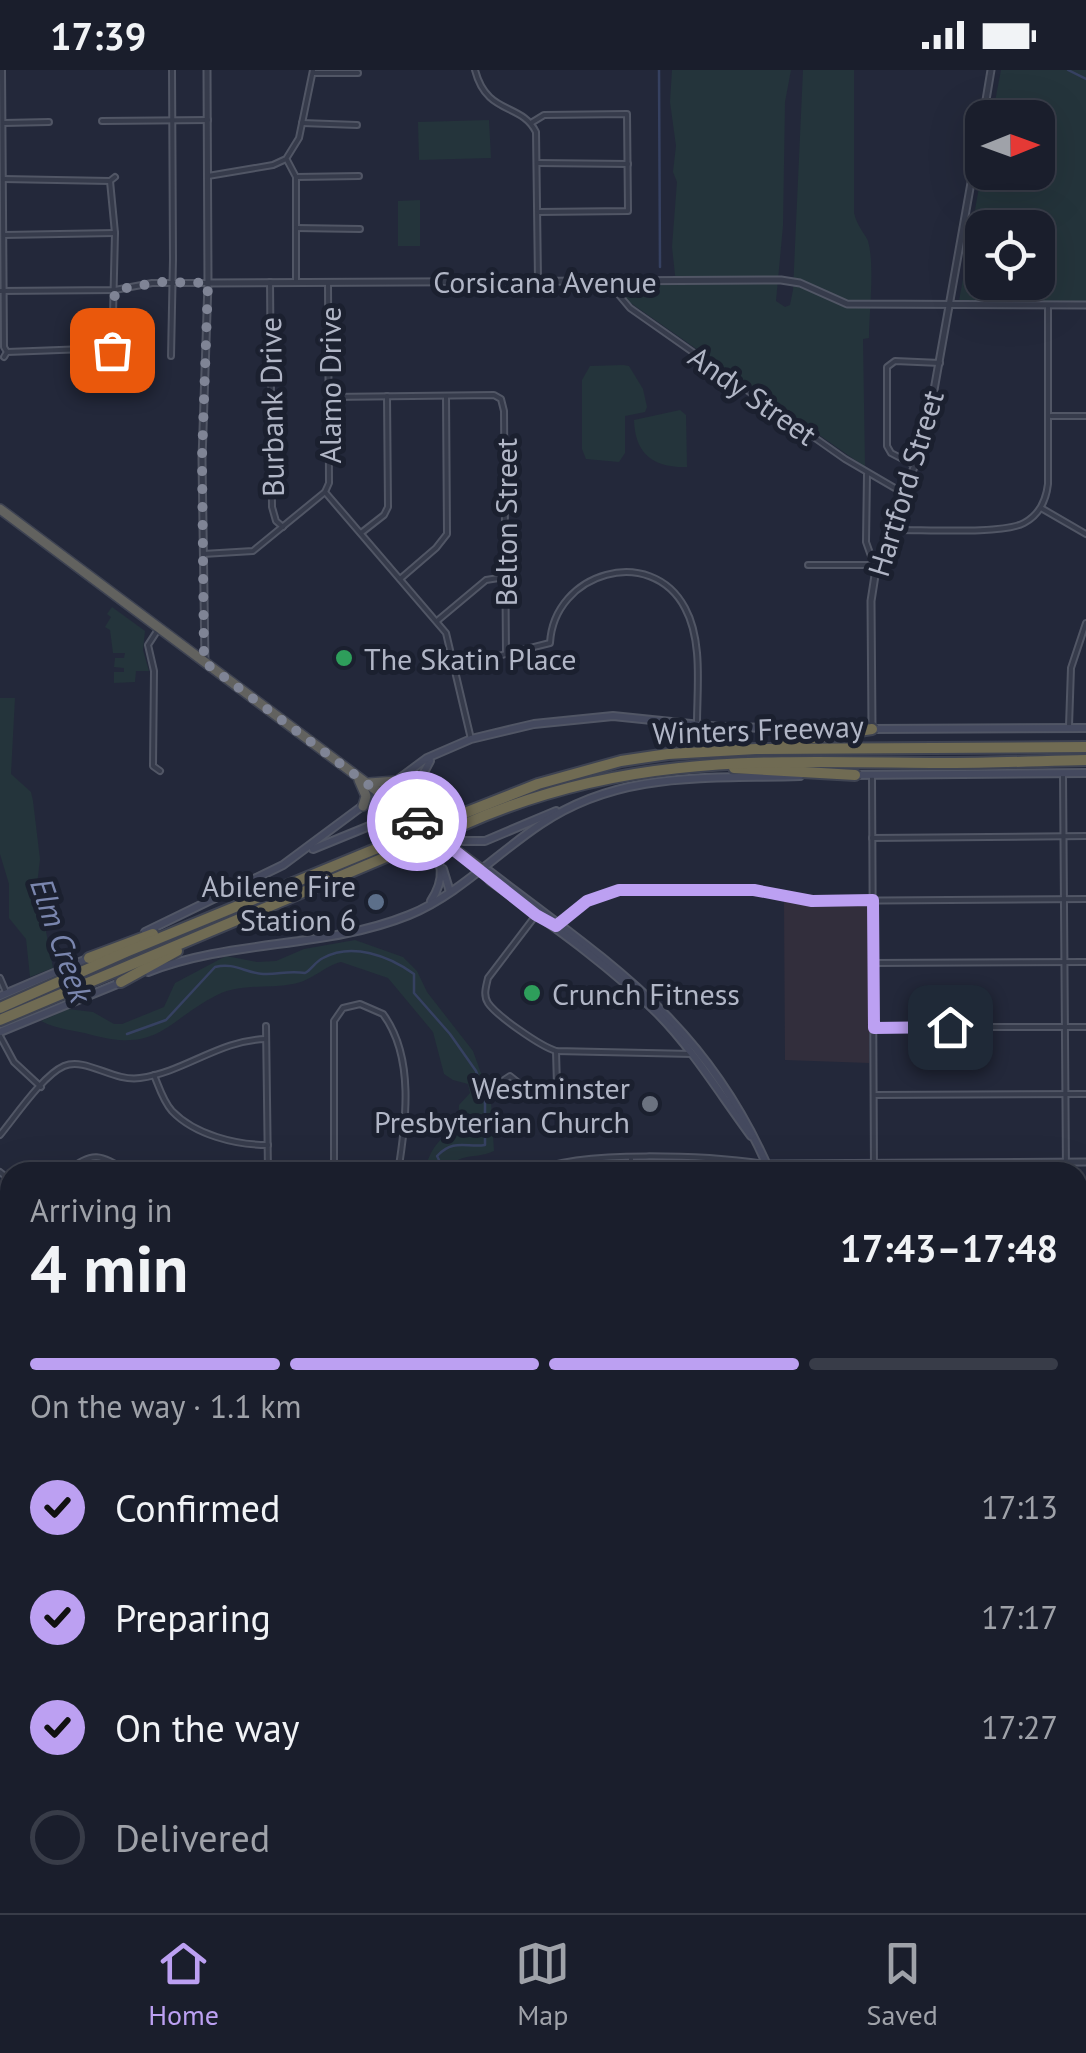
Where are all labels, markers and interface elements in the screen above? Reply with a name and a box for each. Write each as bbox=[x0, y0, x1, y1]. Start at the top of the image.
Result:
text: 17:39 bbox=[50, 11, 146, 60]
north arrow bbox=[965, 100, 1055, 190]
map controls bbox=[965, 100, 1055, 300]
button: locate bbox=[965, 210, 1055, 300]
street label: Corsicana Avenue bbox=[433, 262, 657, 301]
street label: Alamo Drive bbox=[310, 307, 349, 463]
pin bbox=[70, 308, 155, 393]
street label: Burbank Drive bbox=[250, 317, 292, 497]
icon: bag bbox=[85, 323, 140, 378]
street label: Andy Street bbox=[681, 337, 825, 453]
street label: Hartford Street bbox=[858, 385, 952, 581]
street label: Belton Street bbox=[486, 438, 525, 606]
place label: The Skatin Place bbox=[364, 639, 577, 678]
marker: The Skatin Place bbox=[333, 647, 355, 669]
street label: Winters Freeway bbox=[652, 706, 864, 752]
courier bbox=[367, 771, 467, 871]
icon: car bbox=[390, 794, 445, 849]
place label: Abilene Fire Station 6 bbox=[202, 866, 356, 939]
water label: Elm Creek bbox=[21, 872, 103, 1009]
marker: Abilene Fire Station 6 bbox=[365, 891, 387, 913]
place label: Crunch Fitness bbox=[552, 974, 740, 1013]
marker: Crunch Fitness bbox=[521, 982, 543, 1004]
pin bbox=[908, 985, 993, 1070]
icon: home bbox=[923, 1000, 978, 1055]
place label: Westminster Presbyterian Church bbox=[374, 1068, 630, 1141]
marker: Westminster Presbyterian Church bbox=[639, 1093, 661, 1115]
text: Arriving in bbox=[30, 1189, 172, 1231]
text: 17:43–17:48 bbox=[840, 1223, 1058, 1272]
text: 4 min bbox=[30, 1226, 189, 1310]
text: On the way · 1.1 km bbox=[30, 1385, 301, 1427]
icon: check bbox=[30, 1480, 85, 1535]
text: Confirmed bbox=[115, 1483, 281, 1532]
text: 17:13 bbox=[981, 1486, 1058, 1528]
icon: check bbox=[30, 1590, 85, 1645]
text: Preparing bbox=[115, 1593, 271, 1642]
text: 17:17 bbox=[981, 1596, 1058, 1638]
icon: check bbox=[30, 1700, 85, 1755]
text: On the way bbox=[115, 1703, 300, 1752]
text: 17:27 bbox=[981, 1706, 1058, 1748]
text: Delivered bbox=[115, 1813, 270, 1862]
tab: Home bbox=[148, 1936, 219, 2033]
tab: Map bbox=[515, 1936, 570, 2033]
tab: Saved bbox=[867, 1936, 938, 2033]

